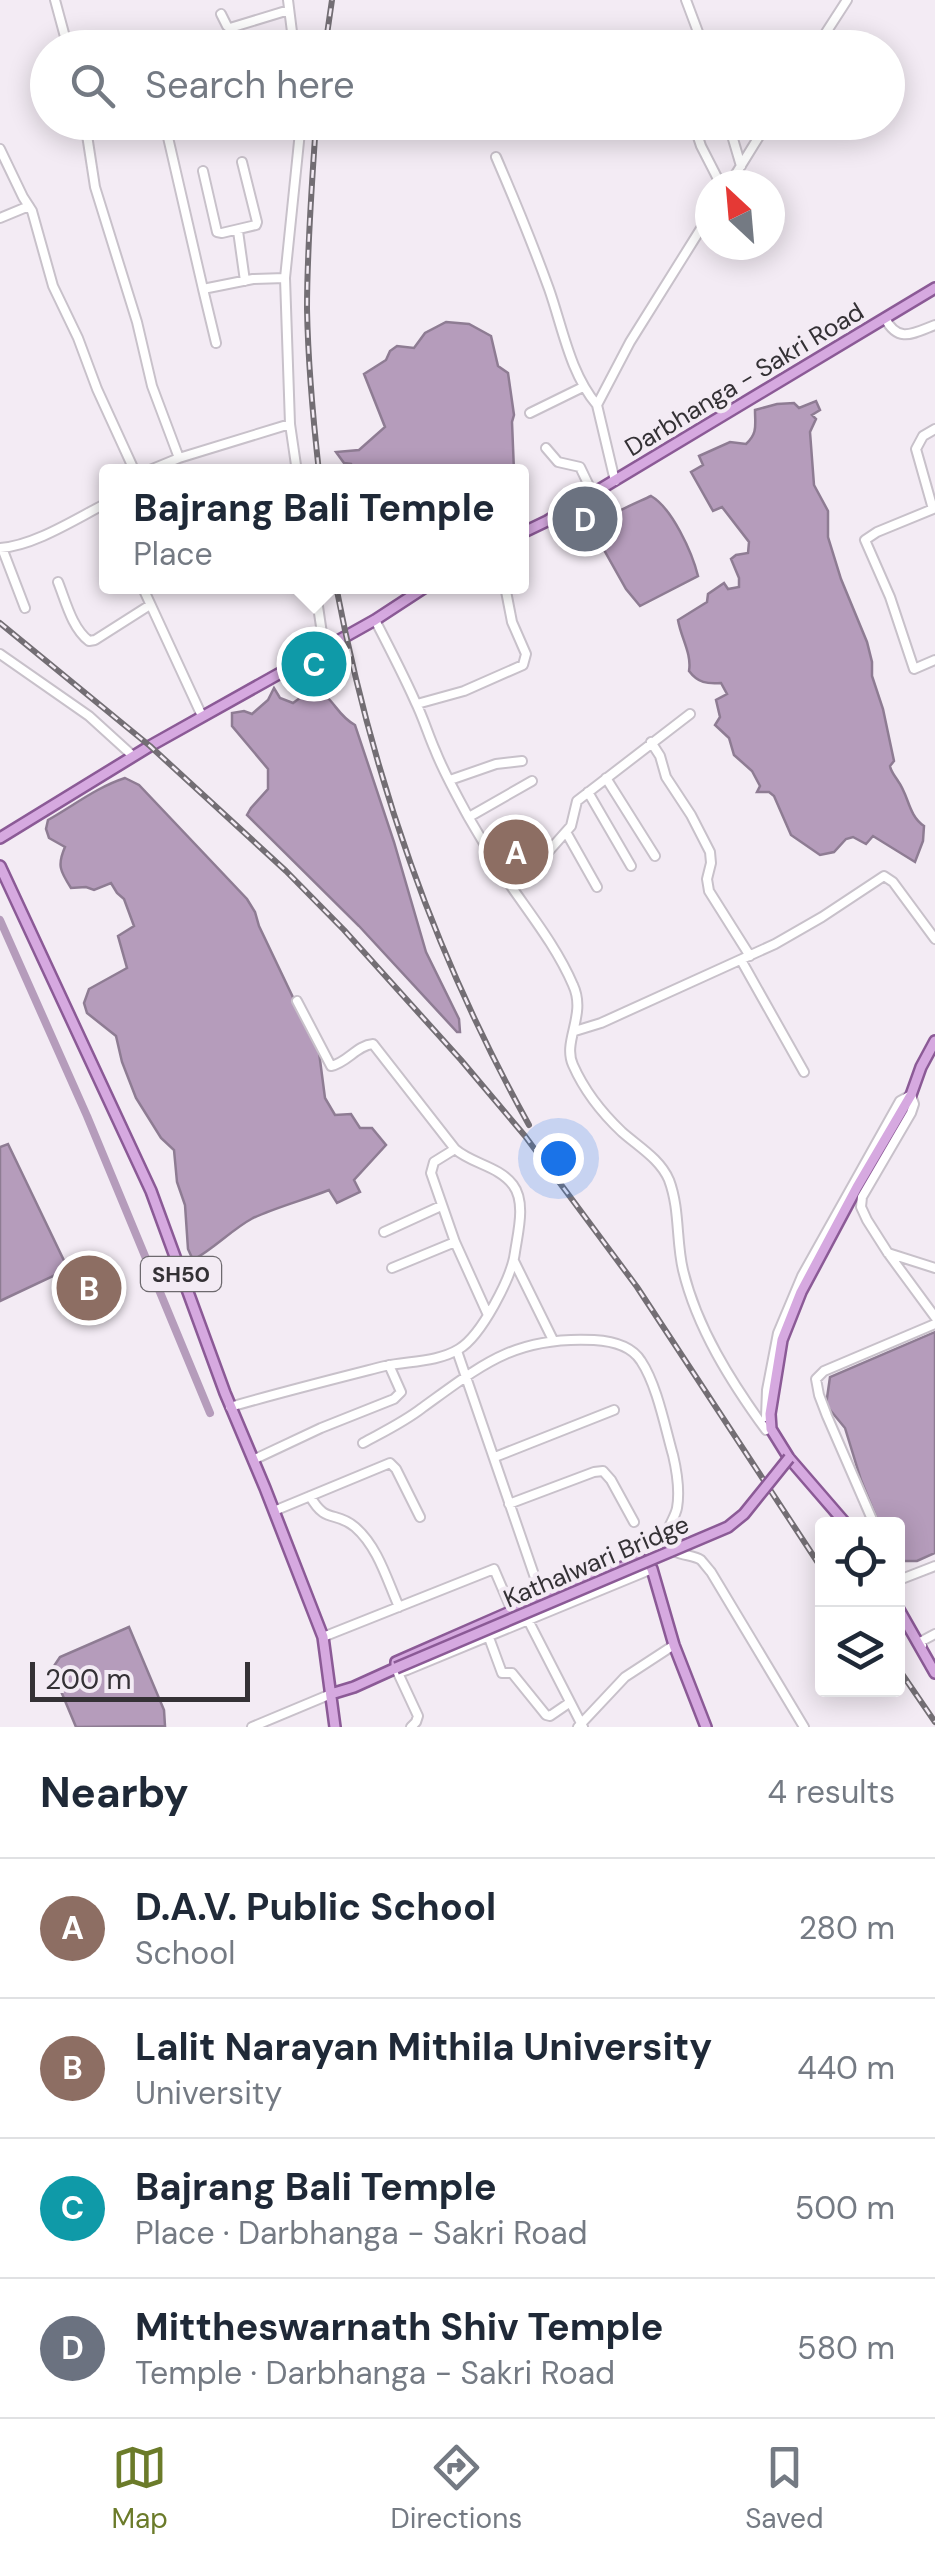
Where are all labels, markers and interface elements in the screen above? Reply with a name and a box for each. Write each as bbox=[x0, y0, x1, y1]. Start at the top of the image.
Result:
search box bbox=[30, 30, 905, 140]
icon: search bbox=[65, 58, 120, 113]
text: Search here bbox=[145, 60, 355, 110]
north arrow bbox=[695, 170, 785, 260]
street label: Darbhanga - Sakri Road bbox=[619, 295, 870, 464]
popup bbox=[99, 464, 529, 594]
pin: D bbox=[552, 482, 618, 556]
text: Bajrang Bali Temple bbox=[133, 483, 495, 533]
text: Place bbox=[133, 533, 213, 575]
pin: C bbox=[282, 626, 346, 702]
pin: A bbox=[484, 814, 548, 890]
your location bbox=[533, 1133, 584, 1184]
pin: B bbox=[56, 1250, 122, 1326]
road number: SH50 bbox=[141, 1257, 221, 1291]
street label: Kathalwari Bridge bbox=[498, 1508, 694, 1615]
map controls bbox=[815, 1517, 905, 1697]
button: locate bbox=[815, 1517, 905, 1607]
button: layers bbox=[815, 1607, 905, 1697]
scale bar bbox=[30, 1657, 250, 1702]
text: 200 m bbox=[45, 1661, 132, 1698]
text: Nearby bbox=[40, 1765, 189, 1820]
text: 4 results bbox=[768, 1771, 895, 1813]
text: D.A.V. Public School bbox=[135, 1882, 496, 1932]
text: A bbox=[61, 1907, 84, 1949]
text: 280 m bbox=[799, 1907, 895, 1949]
text: School bbox=[135, 1932, 235, 1974]
text: Lalit Narayan Mithila University bbox=[135, 2022, 712, 2072]
text: B bbox=[62, 2047, 83, 2089]
text: 440 m bbox=[797, 2047, 895, 2089]
text: University bbox=[135, 2072, 282, 2114]
text: Bajrang Bali Temple bbox=[135, 2162, 497, 2212]
text: C bbox=[61, 2187, 84, 2229]
text: 500 m bbox=[795, 2187, 895, 2229]
text: Place · Darbhanga - Sakri Road bbox=[135, 2212, 588, 2254]
text: Mittheswarnath Shiv Temple bbox=[135, 2302, 663, 2352]
text: D bbox=[61, 2327, 84, 2369]
text: 580 m bbox=[797, 2327, 895, 2369]
text: Temple · Darbhanga - Sakri Road bbox=[135, 2352, 615, 2394]
tab: Map bbox=[111, 2440, 168, 2537]
tab: Directions bbox=[391, 2440, 522, 2537]
tab: Saved bbox=[745, 2440, 824, 2537]

